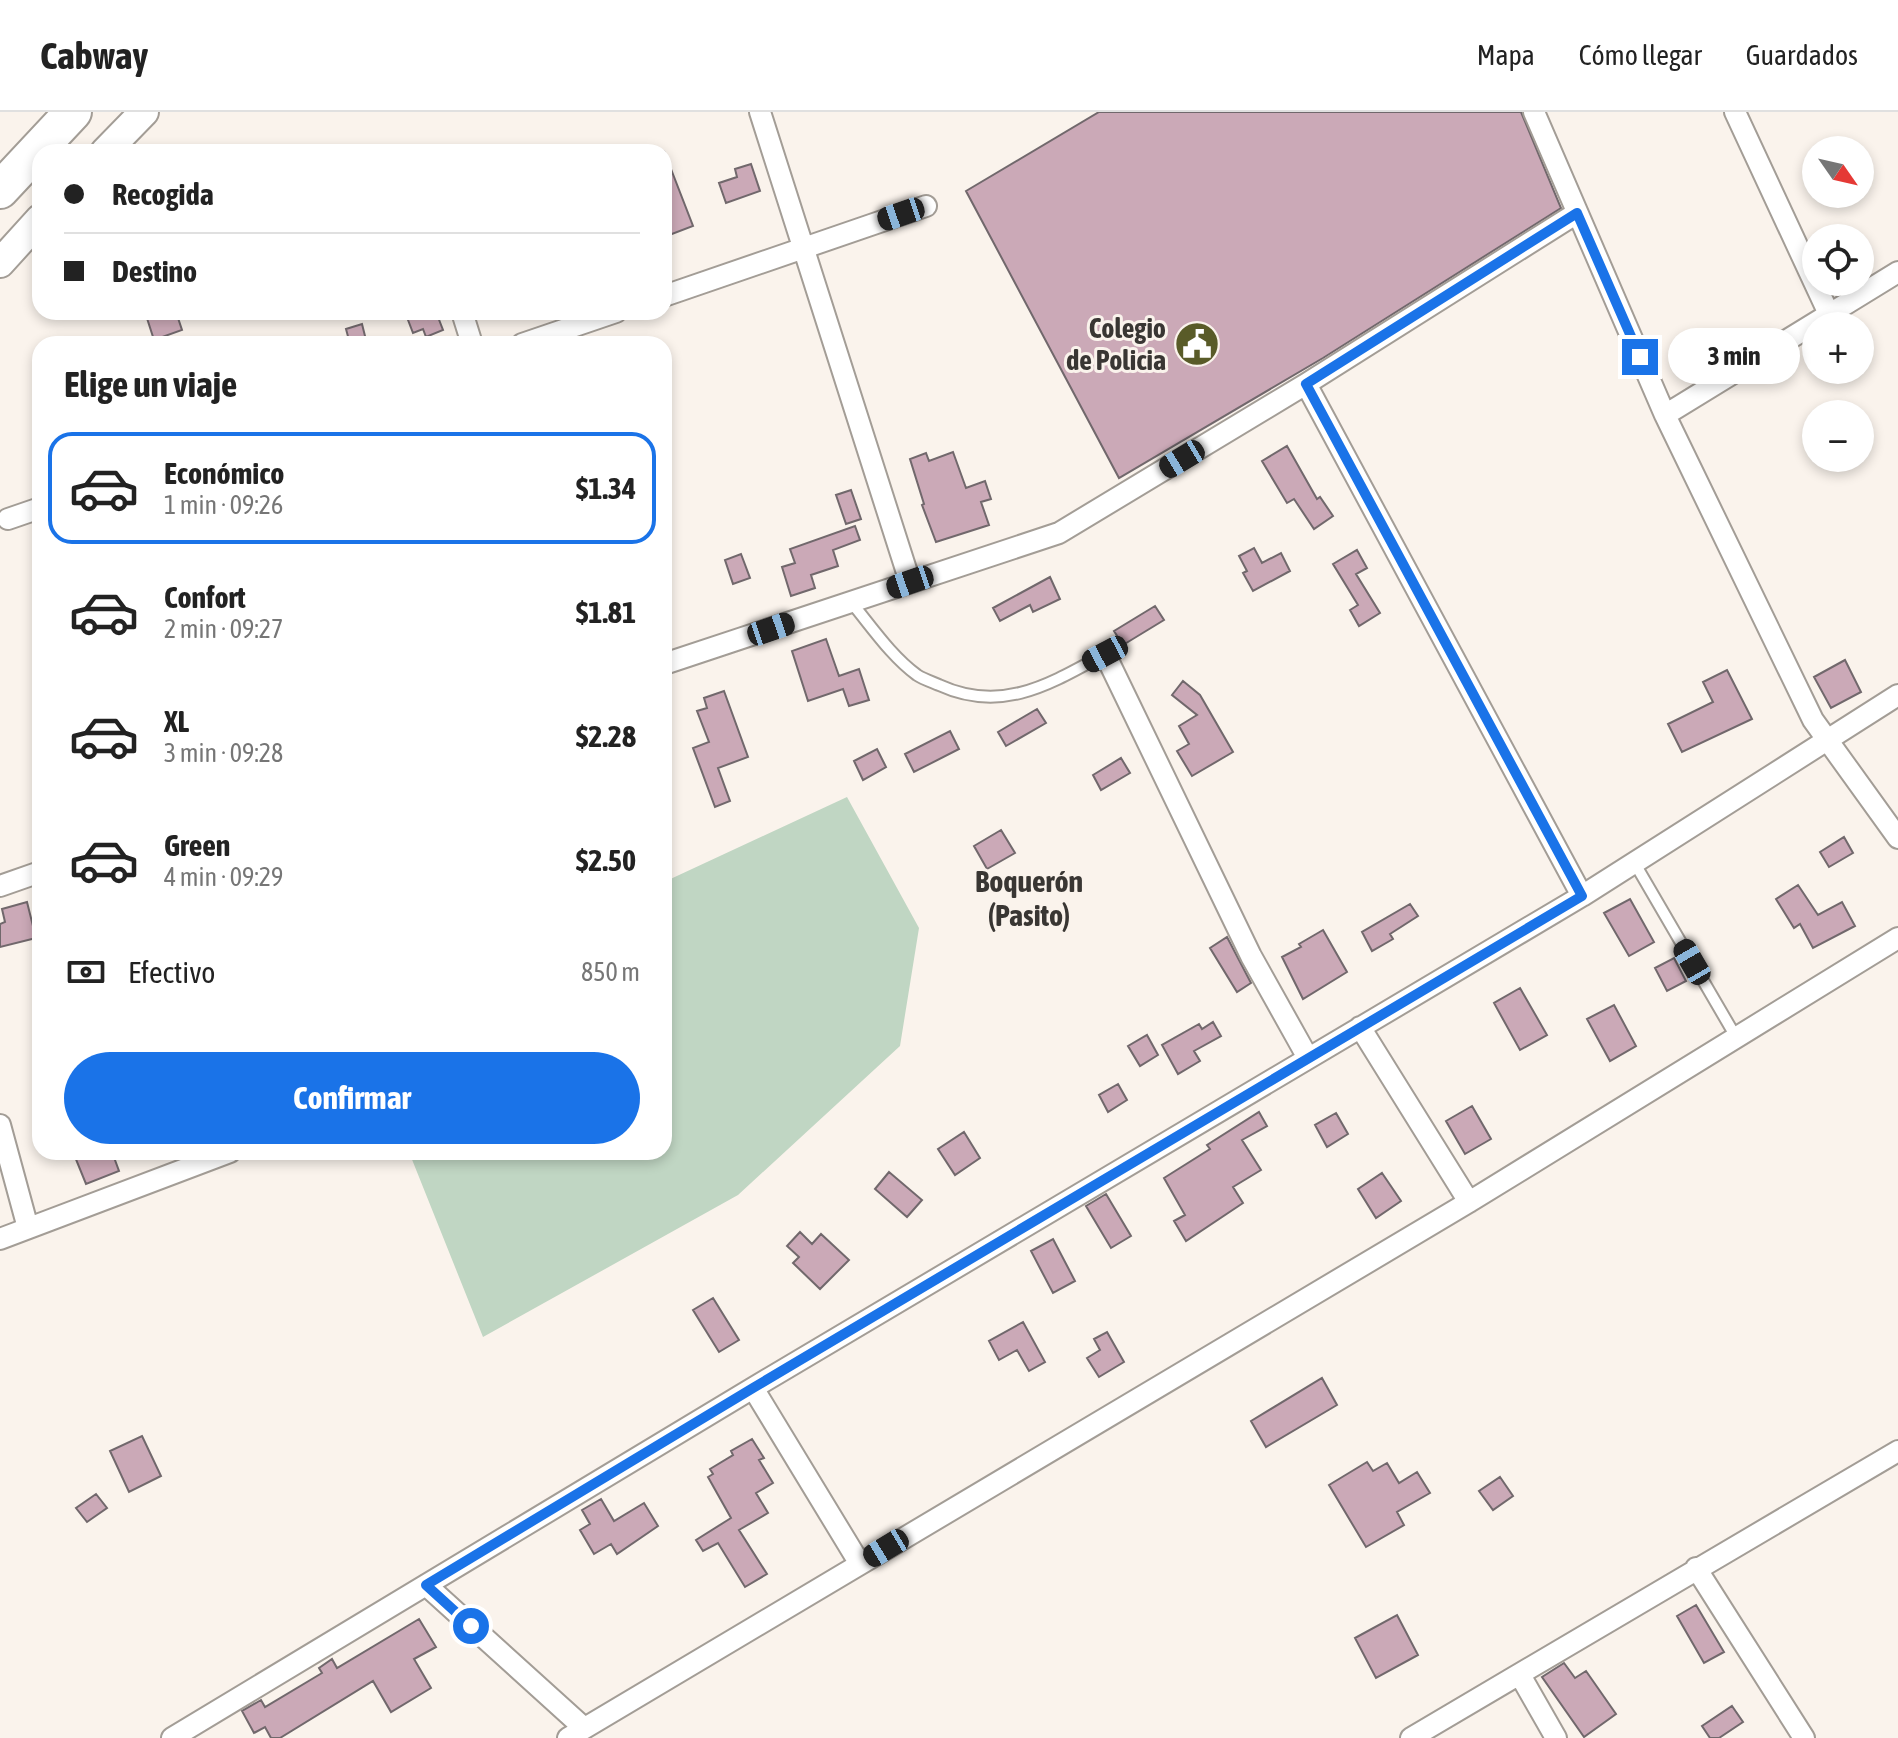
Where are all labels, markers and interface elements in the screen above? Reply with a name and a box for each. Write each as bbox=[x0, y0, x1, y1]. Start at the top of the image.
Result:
text: Cabway bbox=[40, 34, 148, 77]
text: Mapa bbox=[1477, 39, 1535, 71]
text: Cómo llegar bbox=[1579, 39, 1702, 71]
text: Guardados bbox=[1746, 39, 1858, 71]
north arrow bbox=[1802, 136, 1874, 208]
map controls bbox=[1802, 136, 1874, 472]
text: Recogida bbox=[112, 177, 214, 211]
car bbox=[874, 195, 928, 233]
button: locate bbox=[1802, 224, 1874, 296]
text: Destino bbox=[112, 254, 197, 288]
place label: Colegio de Policia bbox=[1066, 312, 1166, 376]
button: + bbox=[1802, 312, 1874, 384]
public building icon: Colegio de Policia bbox=[1173, 320, 1221, 368]
callout: 3 min bbox=[1668, 329, 1800, 385]
route end bbox=[1622, 339, 1658, 375]
text: 3 min bbox=[1707, 341, 1761, 371]
text: Elige un viaje bbox=[64, 363, 237, 405]
button: − bbox=[1802, 400, 1874, 472]
car bbox=[1155, 436, 1209, 482]
icon: car bbox=[68, 452, 140, 524]
text: Económico bbox=[164, 456, 284, 490]
text: $1.34 bbox=[576, 471, 636, 505]
text: 1 min · 09:26 bbox=[164, 490, 283, 520]
car bbox=[883, 563, 937, 601]
icon: car bbox=[68, 576, 140, 648]
text: Confort bbox=[164, 580, 246, 614]
text: $1.81 bbox=[576, 595, 636, 629]
car bbox=[744, 610, 798, 648]
text: 2 min · 09:27 bbox=[164, 614, 283, 644]
car bbox=[1078, 632, 1132, 676]
icon: car bbox=[68, 700, 140, 772]
text: XL bbox=[164, 704, 189, 738]
text: $2.28 bbox=[576, 719, 636, 753]
text: 3 min · 09:28 bbox=[164, 738, 283, 768]
icon: car bbox=[68, 824, 140, 896]
text: Green bbox=[164, 828, 230, 862]
text: $2.50 bbox=[576, 843, 636, 877]
text: 4 min · 09:29 bbox=[164, 862, 283, 892]
district label: Boquerón (Pasito) bbox=[975, 864, 1083, 932]
car bbox=[1670, 935, 1714, 989]
icon: cash bbox=[64, 950, 108, 994]
text: Efectivo bbox=[128, 955, 215, 989]
text: 850 m bbox=[581, 957, 640, 987]
button: Confirmar bbox=[64, 1052, 640, 1144]
car bbox=[859, 1525, 913, 1571]
route start bbox=[453, 1608, 489, 1644]

